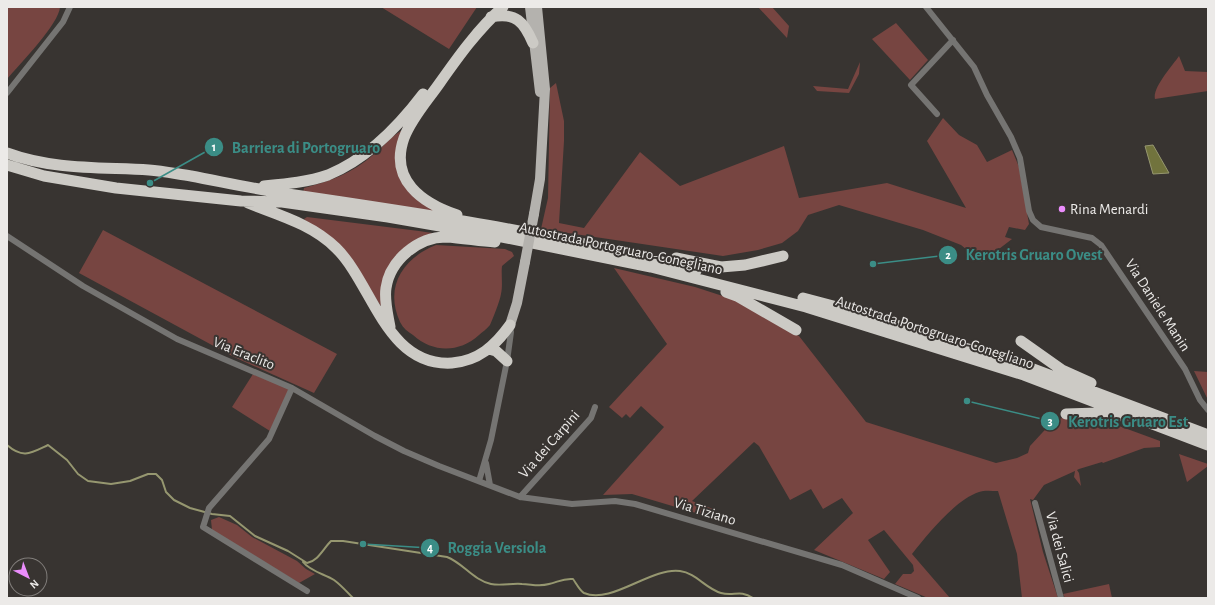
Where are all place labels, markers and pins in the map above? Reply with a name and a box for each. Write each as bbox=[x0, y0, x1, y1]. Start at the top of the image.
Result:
callout: Barriera di Portogruaro bbox=[204, 133, 388, 161]
place label: Rina Menardi bbox=[1070, 202, 1148, 217]
marker: Rina Menardi bbox=[1057, 204, 1067, 214]
callout: Kerotris Gruaro Ovest bbox=[938, 241, 1111, 269]
callout: Kerotris Gruaro Est bbox=[1040, 407, 1196, 435]
callout: Roggia Versiola bbox=[420, 534, 555, 562]

